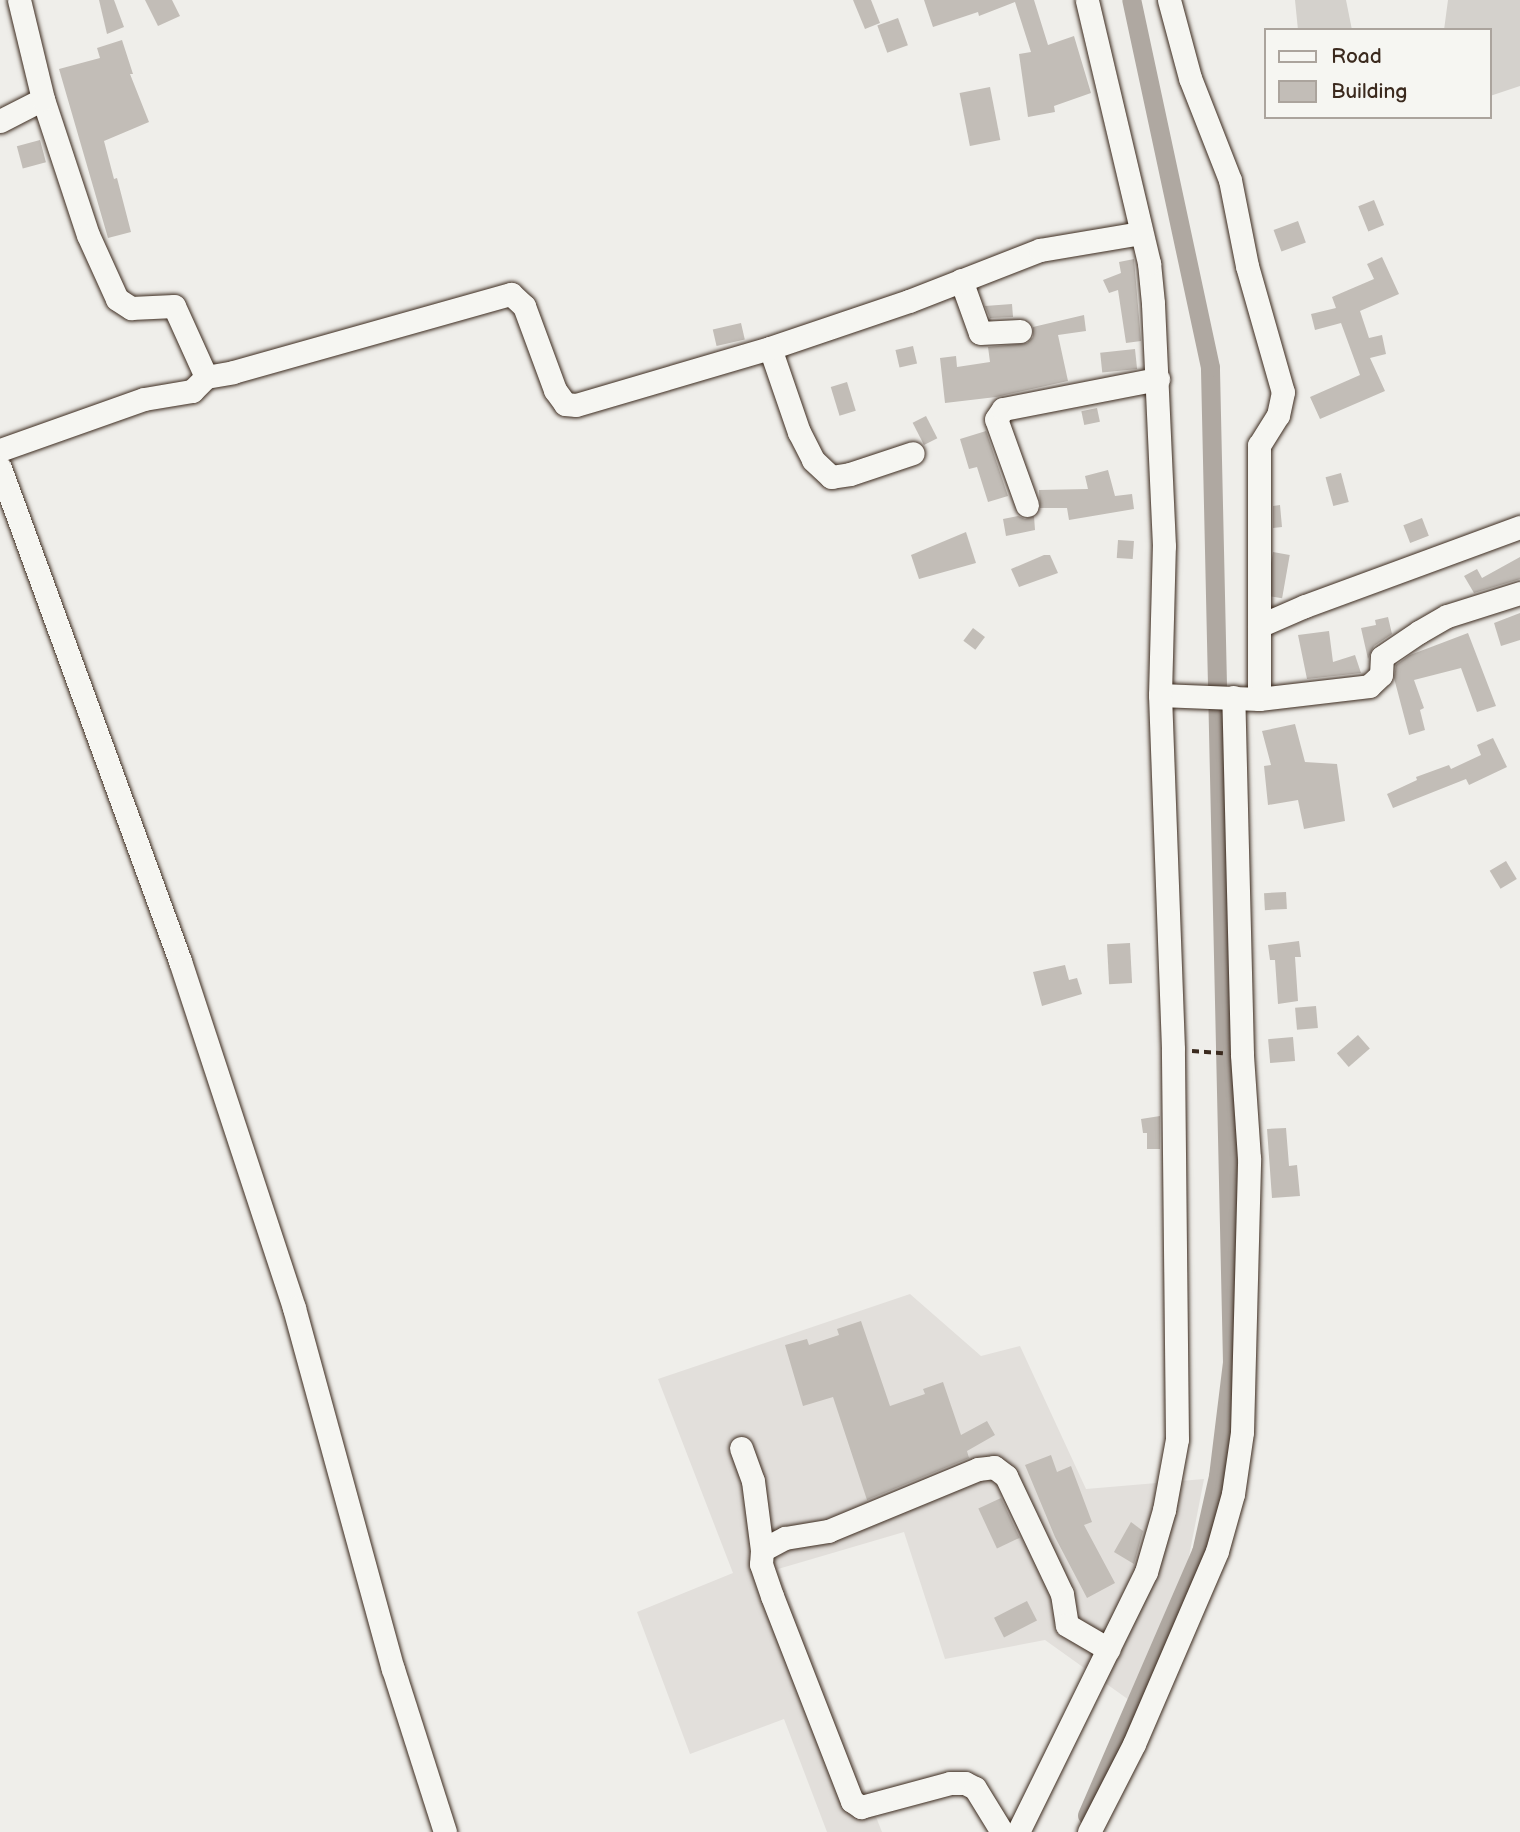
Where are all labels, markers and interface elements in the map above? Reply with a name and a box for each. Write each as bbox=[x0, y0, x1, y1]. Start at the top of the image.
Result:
legend bbox=[1264, 28, 1492, 119]
text: Road bbox=[1331, 44, 1382, 69]
text: Building bbox=[1331, 79, 1407, 104]

